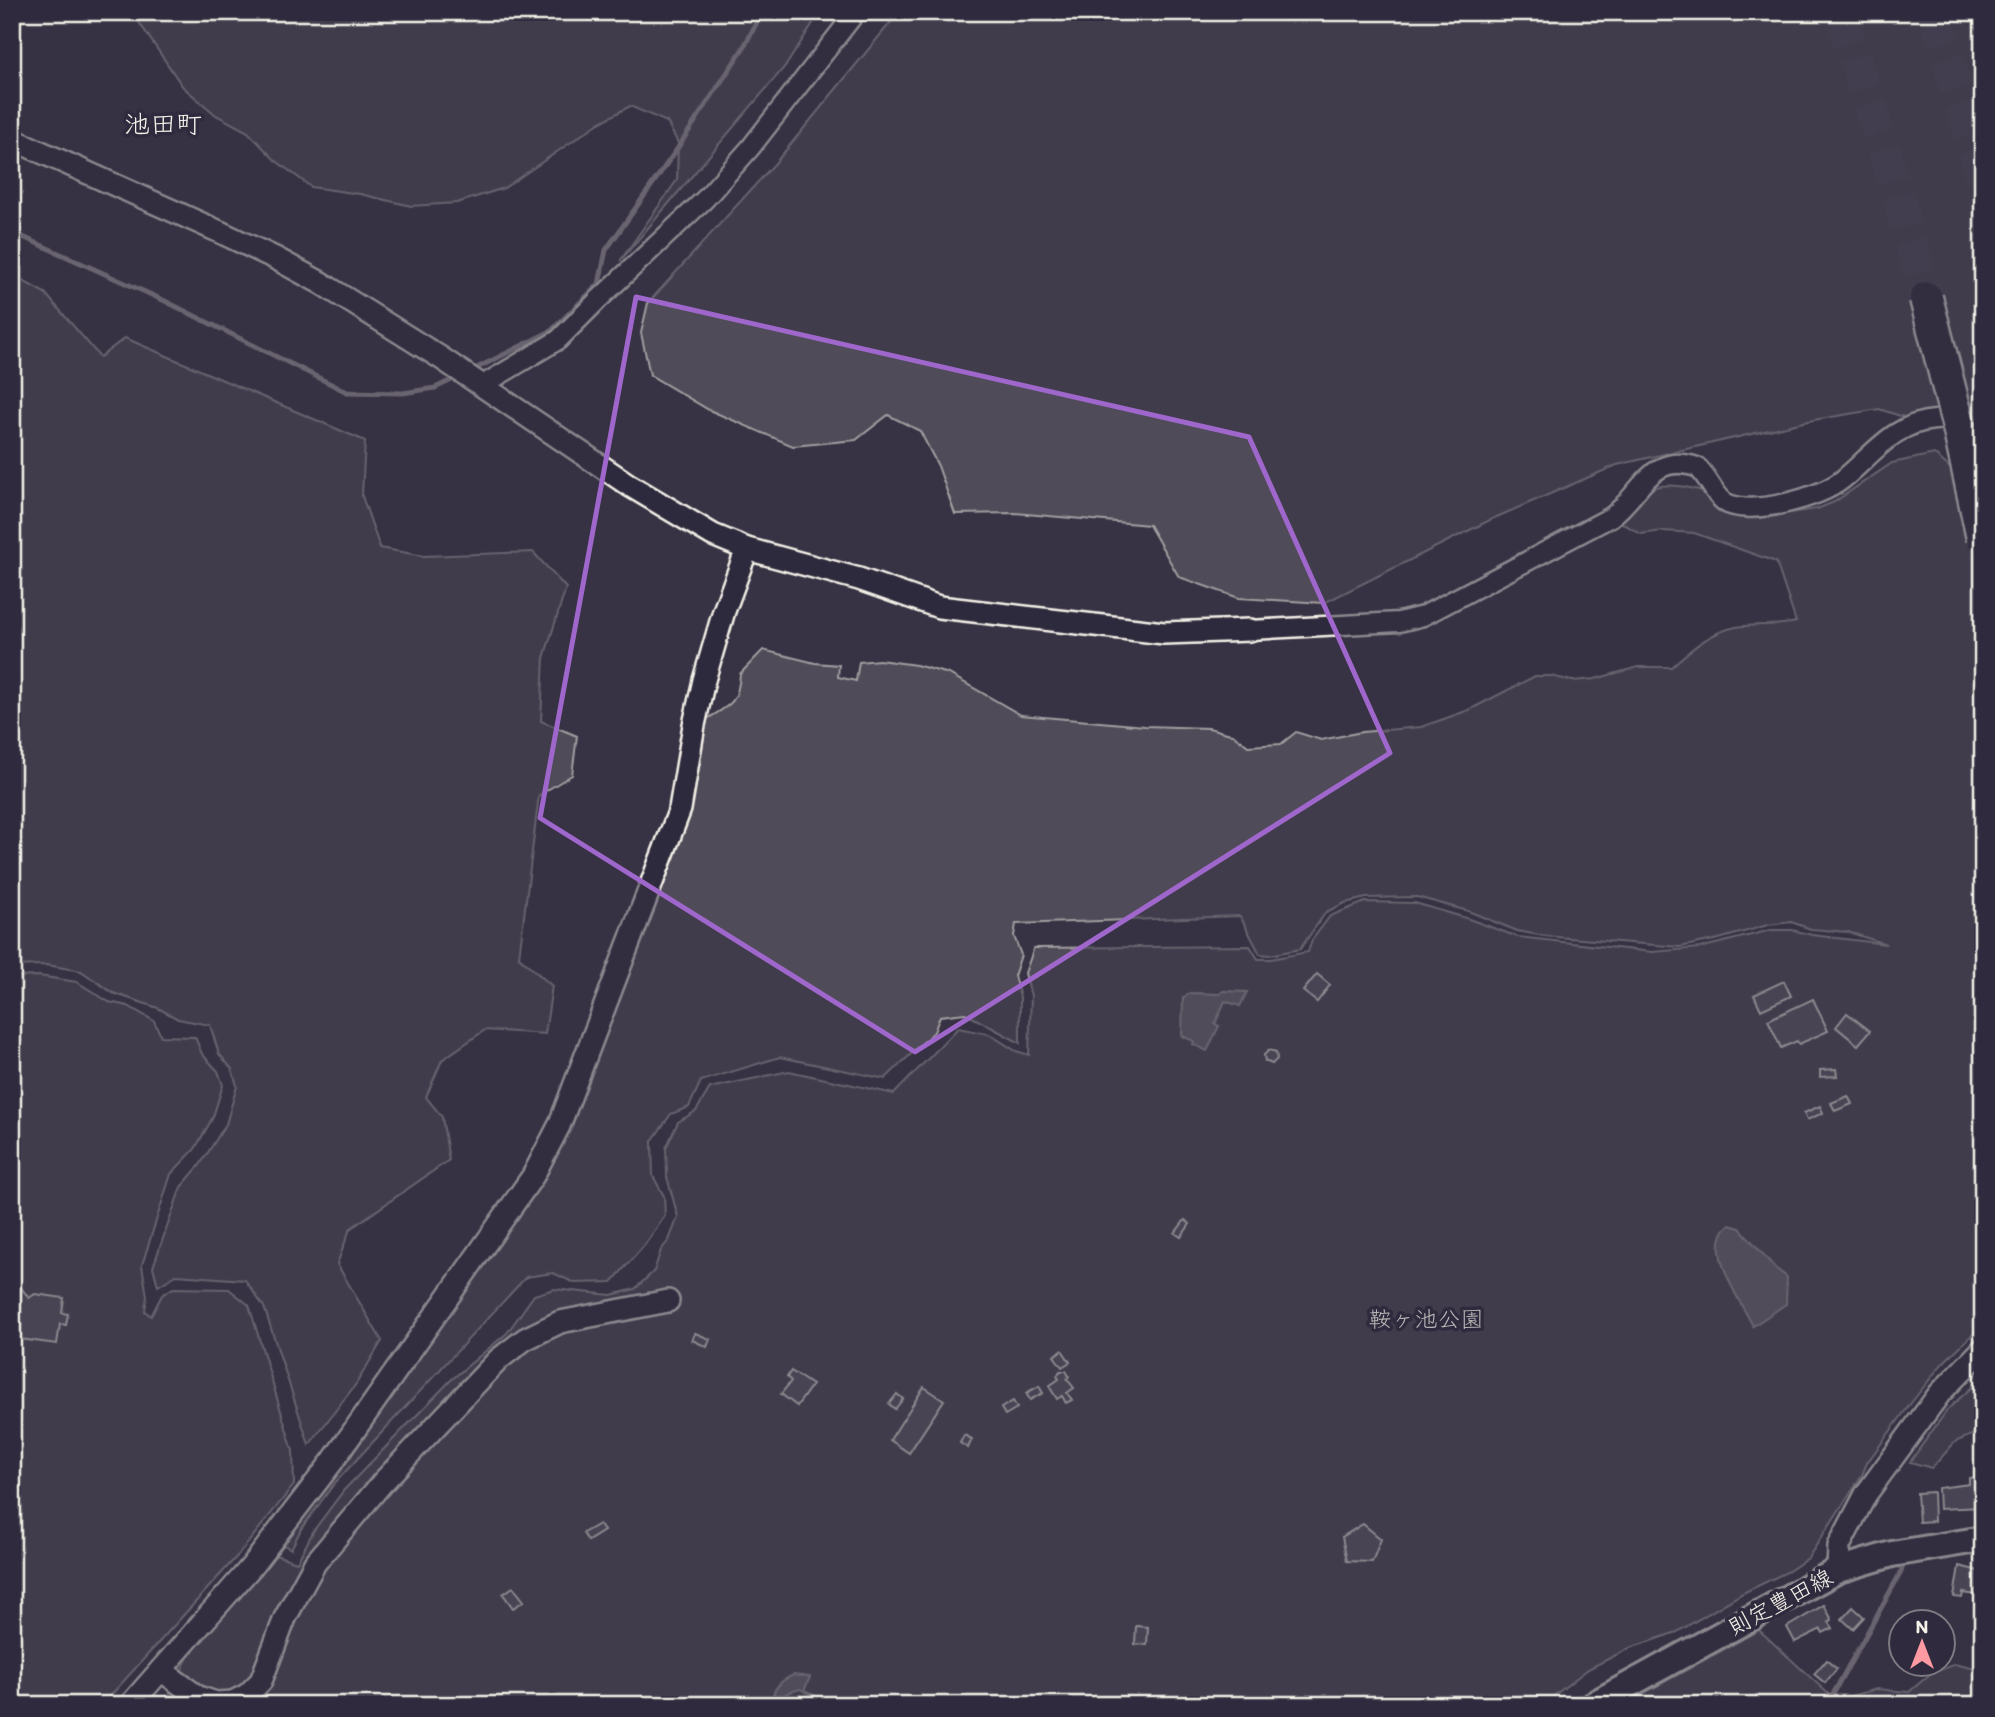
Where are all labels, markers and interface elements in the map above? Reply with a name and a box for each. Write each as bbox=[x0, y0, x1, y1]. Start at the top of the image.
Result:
district label: 池田町 bbox=[124, 108, 202, 140]
park label: 鞍ヶ池公園 bbox=[1369, 1305, 1484, 1333]
street label: 則定豊田線 bbox=[1723, 1563, 1837, 1641]
north arrow bbox=[1886, 1608, 1956, 1678]
text: N bbox=[1916, 1615, 1928, 1638]

